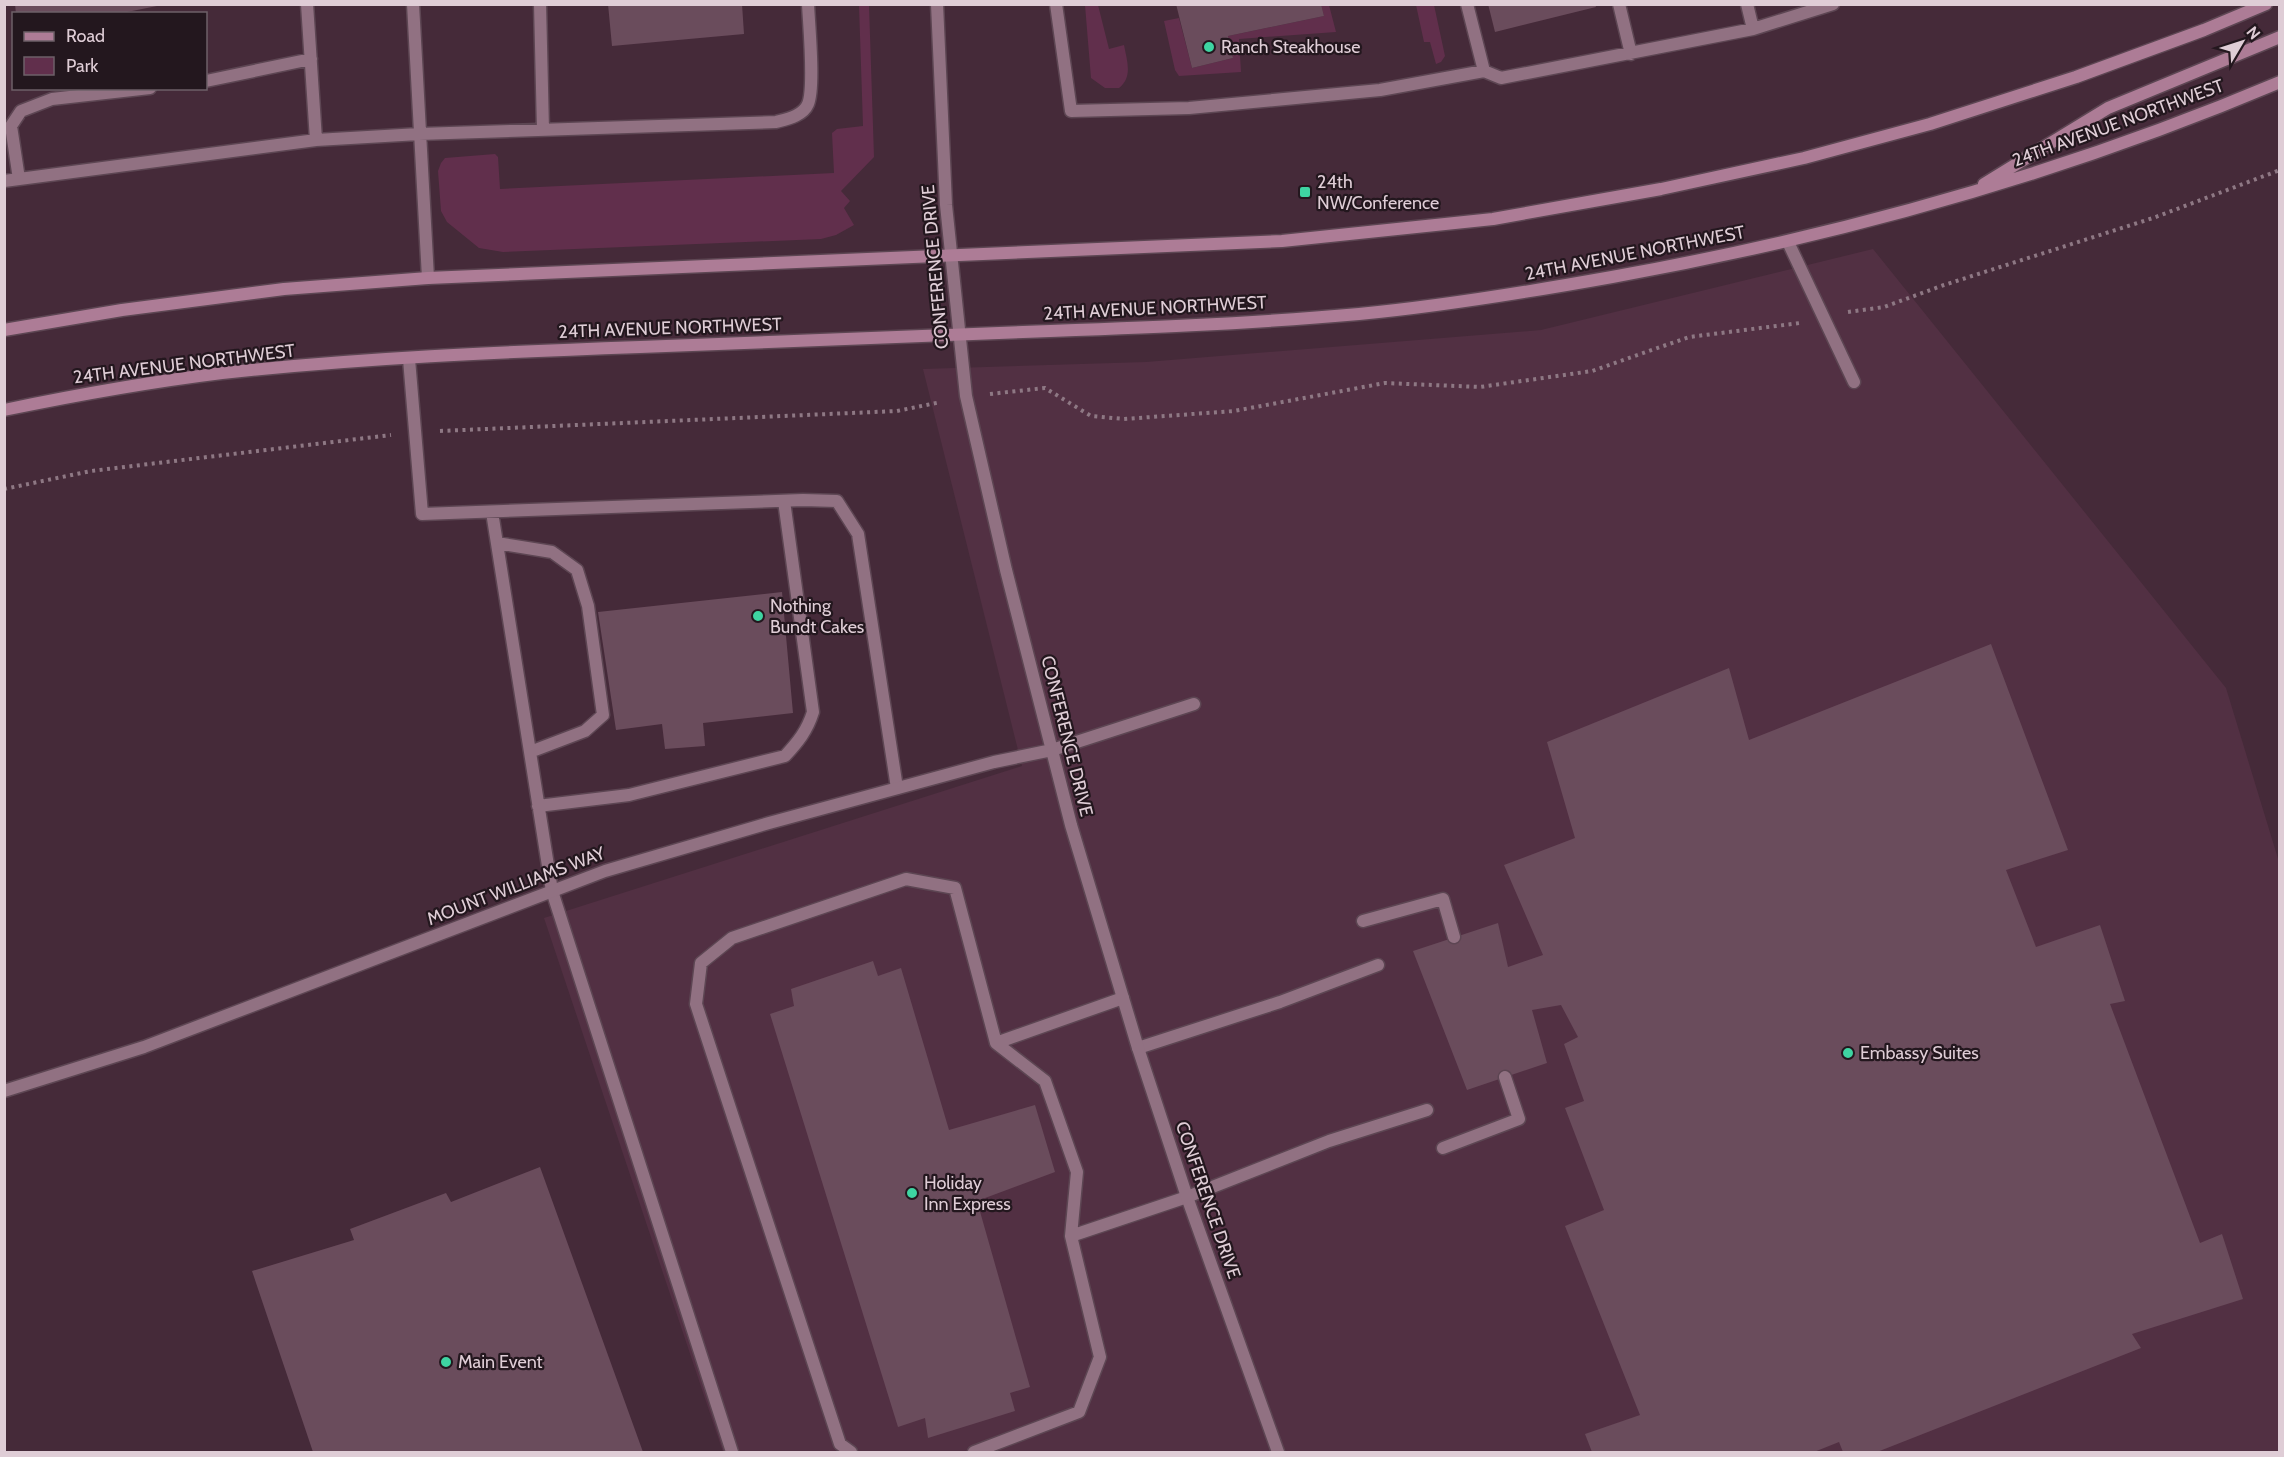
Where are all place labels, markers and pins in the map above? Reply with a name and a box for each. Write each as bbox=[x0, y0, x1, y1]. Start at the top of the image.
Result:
place label: Ranch Steakhouse bbox=[1221, 36, 1360, 58]
marker: Ranch Steakhouse bbox=[1202, 40, 1216, 54]
place label: 24th NW/Conference bbox=[1317, 171, 1439, 214]
marker: 24th NW/Conference bbox=[1298, 185, 1312, 199]
place label: Nothing Bundt Cakes bbox=[770, 595, 864, 638]
marker: Nothing Bundt Cakes bbox=[751, 609, 765, 623]
place label: Embassy Suites bbox=[1860, 1042, 1979, 1064]
marker: Embassy Suites bbox=[1841, 1046, 1855, 1060]
place label: Holiday Inn Express bbox=[924, 1172, 1011, 1215]
marker: Holiday Inn Express bbox=[905, 1186, 919, 1200]
place label: Main Event bbox=[458, 1351, 543, 1373]
marker: Main Event bbox=[439, 1355, 453, 1369]

